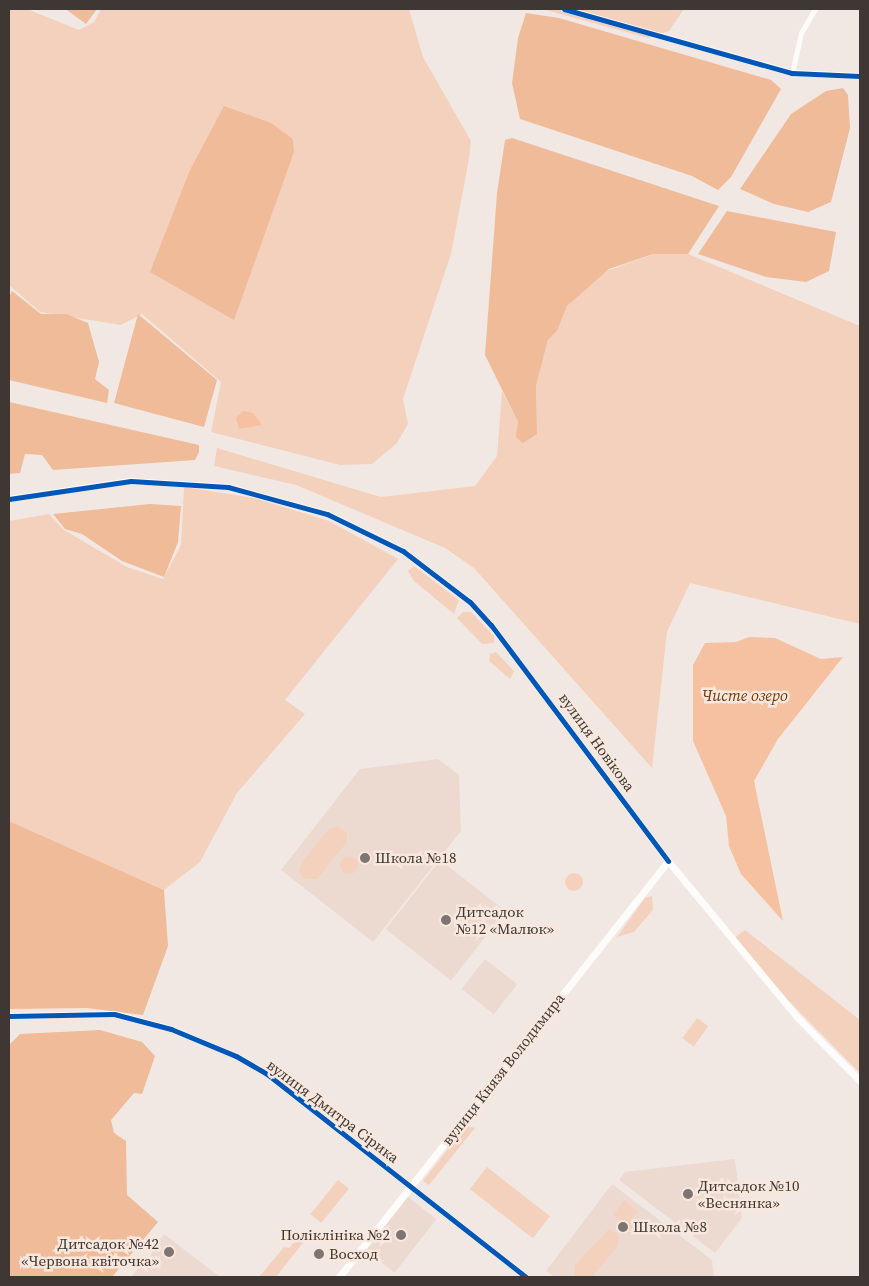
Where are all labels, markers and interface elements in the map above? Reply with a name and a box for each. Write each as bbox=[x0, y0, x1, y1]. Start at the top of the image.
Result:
water label: Чисте озеро bbox=[702, 685, 788, 705]
street label: вулиця Новікова bbox=[555, 689, 639, 795]
place label: Школа №18 bbox=[375, 849, 456, 867]
marker: Школа №18 bbox=[359, 852, 371, 864]
place label: Дитсадок №12 «Малюк» bbox=[456, 902, 554, 937]
marker: Дитсадок №12 «Малюк» bbox=[440, 914, 452, 926]
street label: вулиця Князя Володимира bbox=[438, 989, 568, 1149]
street label: вулиця Дмитра Сірика bbox=[263, 1056, 403, 1166]
place label: Дитсадок №10 «Веснянка» bbox=[698, 1176, 799, 1211]
marker: Дитсадок №10 «Веснянка» bbox=[682, 1188, 694, 1200]
place label: Школа №8 bbox=[633, 1218, 707, 1236]
marker: Школа №8 bbox=[617, 1221, 629, 1233]
place label: Поліклініка №2 bbox=[280, 1226, 390, 1244]
marker: Поліклініка №2 bbox=[394, 1228, 408, 1242]
place label: Дитсадок №42 «Червона квіточка» bbox=[21, 1234, 159, 1269]
place label: Восход bbox=[329, 1245, 378, 1263]
marker: Дитсадок №42 «Червона квіточка» bbox=[163, 1246, 175, 1258]
marker: Восход bbox=[313, 1248, 325, 1260]

